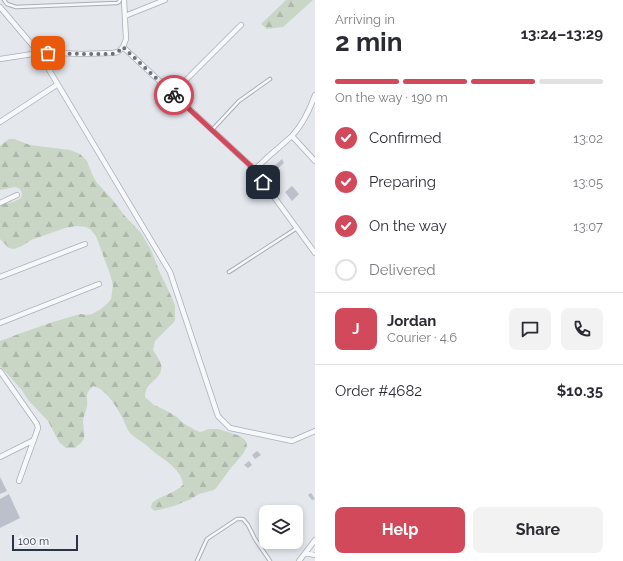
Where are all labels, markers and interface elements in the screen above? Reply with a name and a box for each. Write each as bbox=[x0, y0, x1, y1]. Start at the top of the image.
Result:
text: Arriving in bbox=[335, 12, 395, 27]
text: 13:24–13:29 bbox=[521, 25, 603, 43]
text: 2 min bbox=[335, 27, 402, 57]
pin bbox=[31, 36, 65, 70]
icon: bag bbox=[37, 42, 59, 64]
courier bbox=[154, 75, 194, 115]
icon: bike bbox=[163, 84, 185, 106]
text: On the way · 190 m bbox=[335, 90, 448, 105]
icon: check bbox=[335, 127, 357, 149]
text: Confirmed bbox=[369, 129, 442, 147]
text: 13:02 bbox=[573, 131, 603, 146]
pin bbox=[246, 165, 280, 199]
icon: home bbox=[252, 171, 274, 193]
icon: check bbox=[335, 171, 357, 193]
text: Preparing bbox=[369, 173, 436, 191]
text: 13:05 bbox=[573, 175, 603, 190]
icon: check bbox=[335, 215, 357, 237]
text: On the way bbox=[369, 217, 447, 235]
text: 13:07 bbox=[573, 219, 603, 234]
text: Delivered bbox=[369, 261, 436, 279]
button: chat bbox=[509, 308, 551, 350]
button: phone bbox=[561, 308, 603, 350]
text: Jordan bbox=[387, 312, 436, 330]
text: J bbox=[352, 320, 360, 338]
text: Courier · 4.6 bbox=[387, 330, 457, 345]
text: Order #4682 bbox=[335, 382, 422, 400]
text: $10.35 bbox=[557, 382, 603, 400]
map controls bbox=[259, 505, 303, 549]
button: layers bbox=[259, 505, 303, 549]
button: Help bbox=[335, 507, 465, 553]
button: Share bbox=[473, 507, 603, 553]
scale bar bbox=[12, 533, 78, 552]
text: 100 m bbox=[18, 535, 49, 548]

